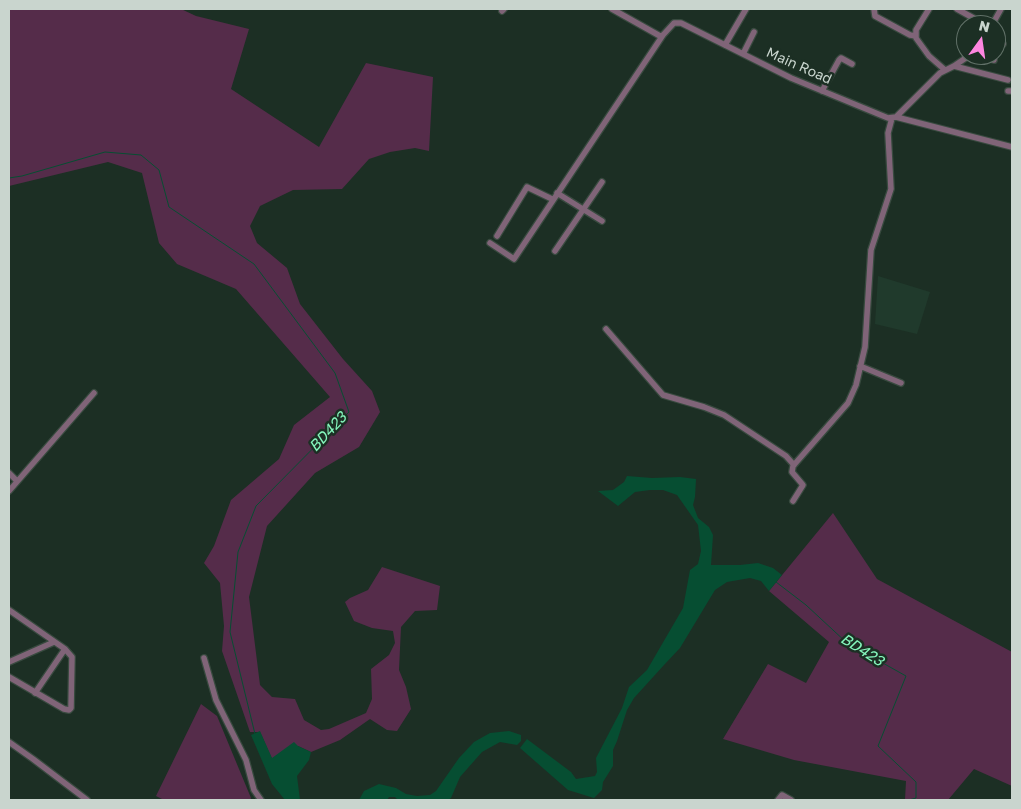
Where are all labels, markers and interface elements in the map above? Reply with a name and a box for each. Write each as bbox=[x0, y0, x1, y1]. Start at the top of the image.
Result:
north arrow bbox=[956, 15, 1006, 65]
text: N bbox=[977, 16, 992, 35]
street label: Main Road bbox=[764, 44, 834, 88]
water label: BD423 bbox=[305, 409, 351, 455]
water label: BD423 bbox=[837, 630, 887, 670]

